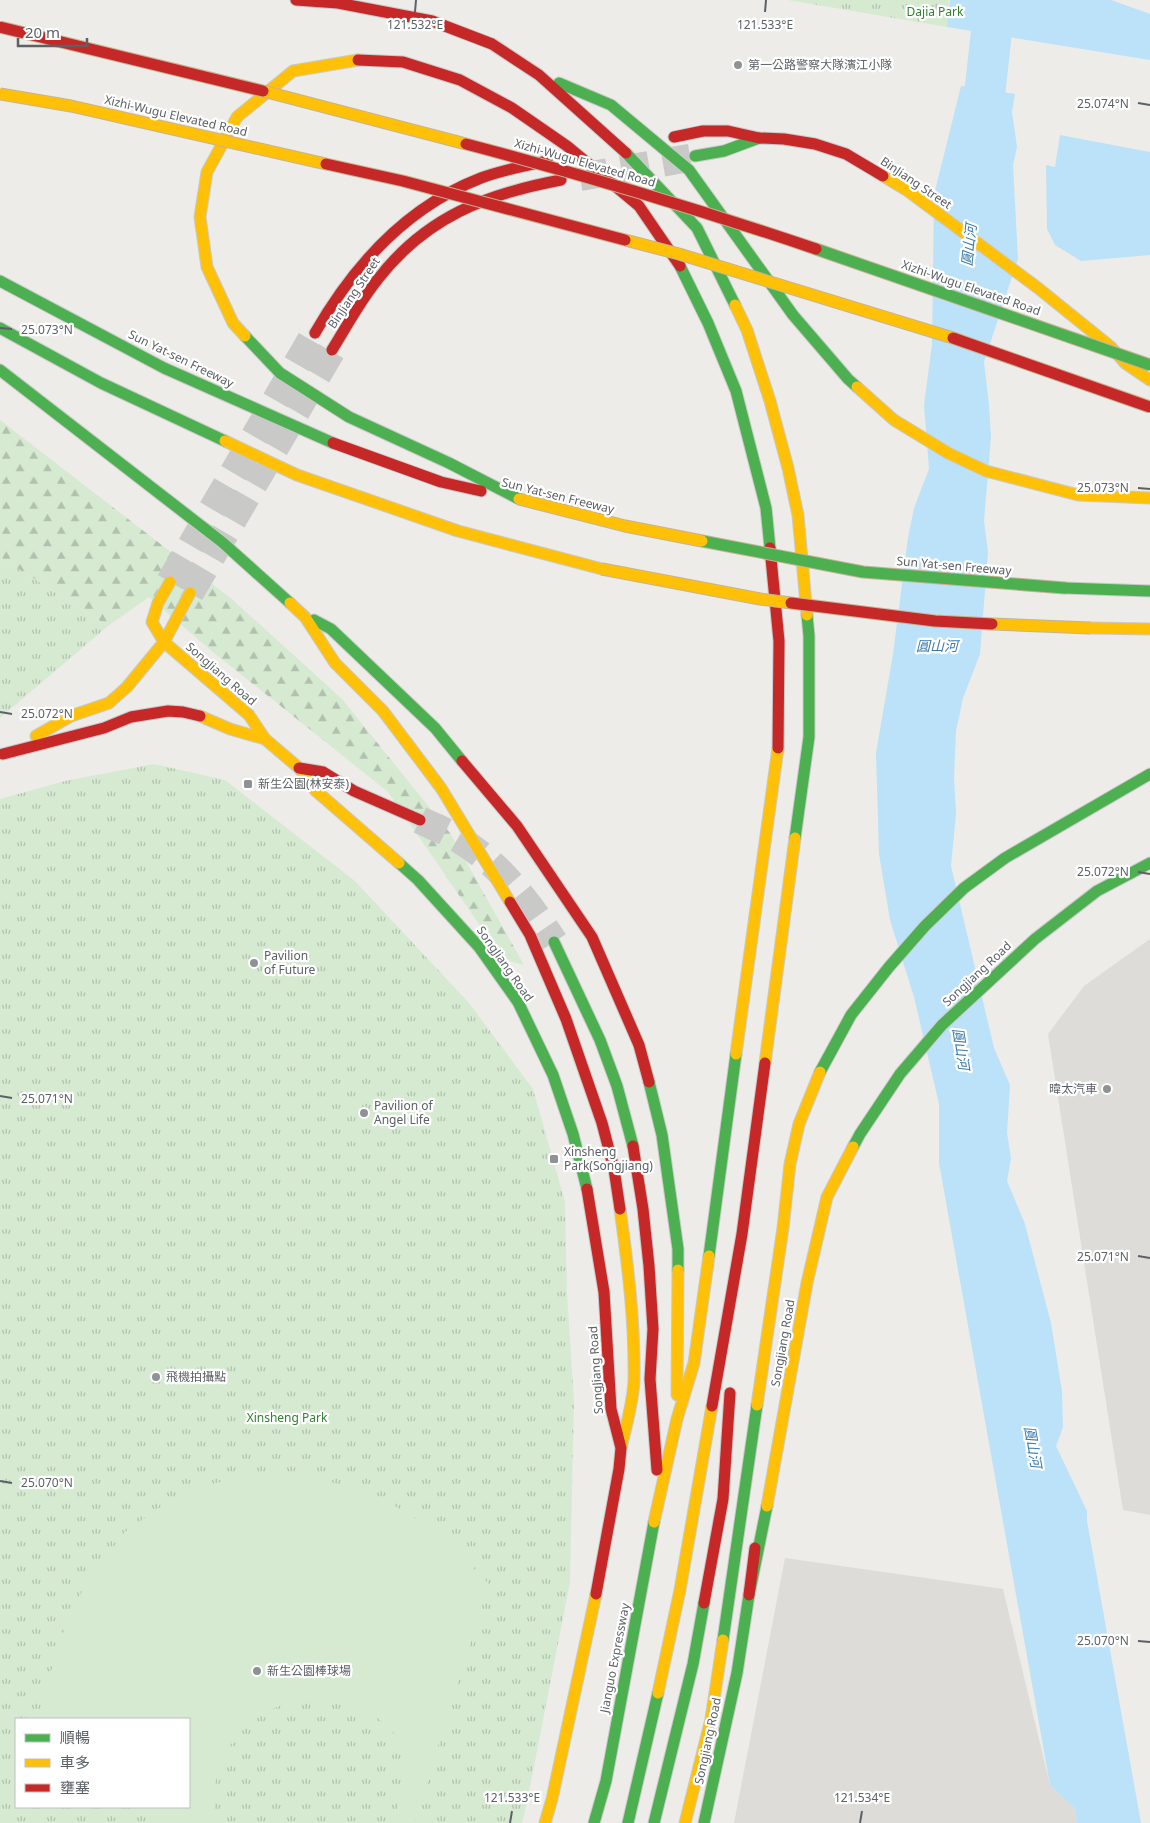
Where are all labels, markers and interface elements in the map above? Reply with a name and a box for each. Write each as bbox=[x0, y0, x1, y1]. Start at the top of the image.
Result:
park label: Dajia Park bbox=[907, 3, 964, 20]
scale bar bbox=[18, 15, 86, 47]
text: 121.532°E bbox=[387, 16, 443, 33]
text: 121.533°E bbox=[737, 16, 793, 33]
text: 20 m bbox=[25, 22, 60, 42]
place label: 第一公路警察大隊濱江小隊 bbox=[748, 56, 892, 73]
marker: 第一公路警察大隊濱江小隊 bbox=[732, 59, 744, 71]
street label: Xizhi-Wugu Elevated Road bbox=[103, 91, 249, 140]
text: 25.074°N bbox=[1077, 95, 1129, 112]
street label: Xizhi-Wugu Elevated Road bbox=[513, 134, 658, 191]
street label: BinJiang Street bbox=[877, 152, 956, 213]
water label: 圓山河 bbox=[957, 220, 980, 267]
street label: BinJiang Street bbox=[323, 253, 384, 332]
street label: Xizhi-Wugu Elevated Road bbox=[899, 256, 1043, 319]
text: 25.073°N bbox=[21, 321, 73, 338]
street label: Sun Yat-sen Freeway bbox=[126, 326, 238, 392]
street label: Sun Yat-sen Freeway bbox=[500, 473, 617, 518]
text: 25.073°N bbox=[1077, 479, 1129, 496]
street label: Sun Yat-sen Freeway bbox=[896, 552, 1013, 579]
water label: 圓山河 bbox=[916, 636, 961, 655]
street label: SongJiang Road bbox=[182, 638, 260, 709]
text: 25.072°N bbox=[21, 705, 73, 722]
place label: 新生公園(林安泰) bbox=[258, 775, 350, 792]
marker: 新生公園(林安泰) bbox=[242, 778, 254, 790]
text: 25.072°N bbox=[1077, 863, 1129, 880]
street label: SongJiang Road bbox=[473, 923, 538, 1005]
street label: Songjiang Road bbox=[939, 937, 1015, 1010]
place label: Pavilion of Future bbox=[264, 947, 316, 978]
marker: Pavilion of Future bbox=[248, 957, 260, 969]
water label: 圓山河 bbox=[949, 1027, 975, 1074]
place label: 暐太汽車 bbox=[1049, 1080, 1097, 1097]
marker: 暐太汽車 bbox=[1101, 1083, 1113, 1095]
text: 25.071°N bbox=[21, 1090, 73, 1107]
place label: Pavilion of Angel Life bbox=[374, 1097, 433, 1128]
marker: Pavilion of Angel Life bbox=[358, 1107, 370, 1119]
place label: Xinsheng Park(Songjiang) bbox=[564, 1143, 653, 1174]
marker: Xinsheng Park(Songjiang) bbox=[548, 1153, 560, 1165]
text: 25.071°N bbox=[1077, 1248, 1129, 1265]
street label: Songjiang Road bbox=[766, 1298, 799, 1388]
street label: SongJiang Road bbox=[584, 1325, 607, 1415]
place label: 飛機拍攝點 bbox=[166, 1368, 226, 1385]
marker: 飛機拍攝點 bbox=[150, 1371, 162, 1383]
park label: Xinsheng Park bbox=[247, 1409, 328, 1426]
water label: 圓山河 bbox=[1020, 1425, 1047, 1472]
text: 25.070°N bbox=[21, 1474, 73, 1491]
street label: Jianguo Expressway bbox=[595, 1601, 634, 1715]
text: 25.070°N bbox=[1077, 1632, 1129, 1649]
place label: 新生公園棒球場 bbox=[267, 1662, 351, 1679]
marker: 新生公園棒球場 bbox=[251, 1665, 263, 1677]
street label: Songjiang Road bbox=[690, 1696, 725, 1786]
legend bbox=[15, 1718, 190, 1808]
text: 順暢 bbox=[60, 1727, 90, 1747]
text: 車多 bbox=[60, 1752, 90, 1772]
text: 壅塞 bbox=[60, 1777, 90, 1797]
text: 121.533°E bbox=[484, 1789, 540, 1806]
text: 121.534°E bbox=[834, 1789, 890, 1806]

